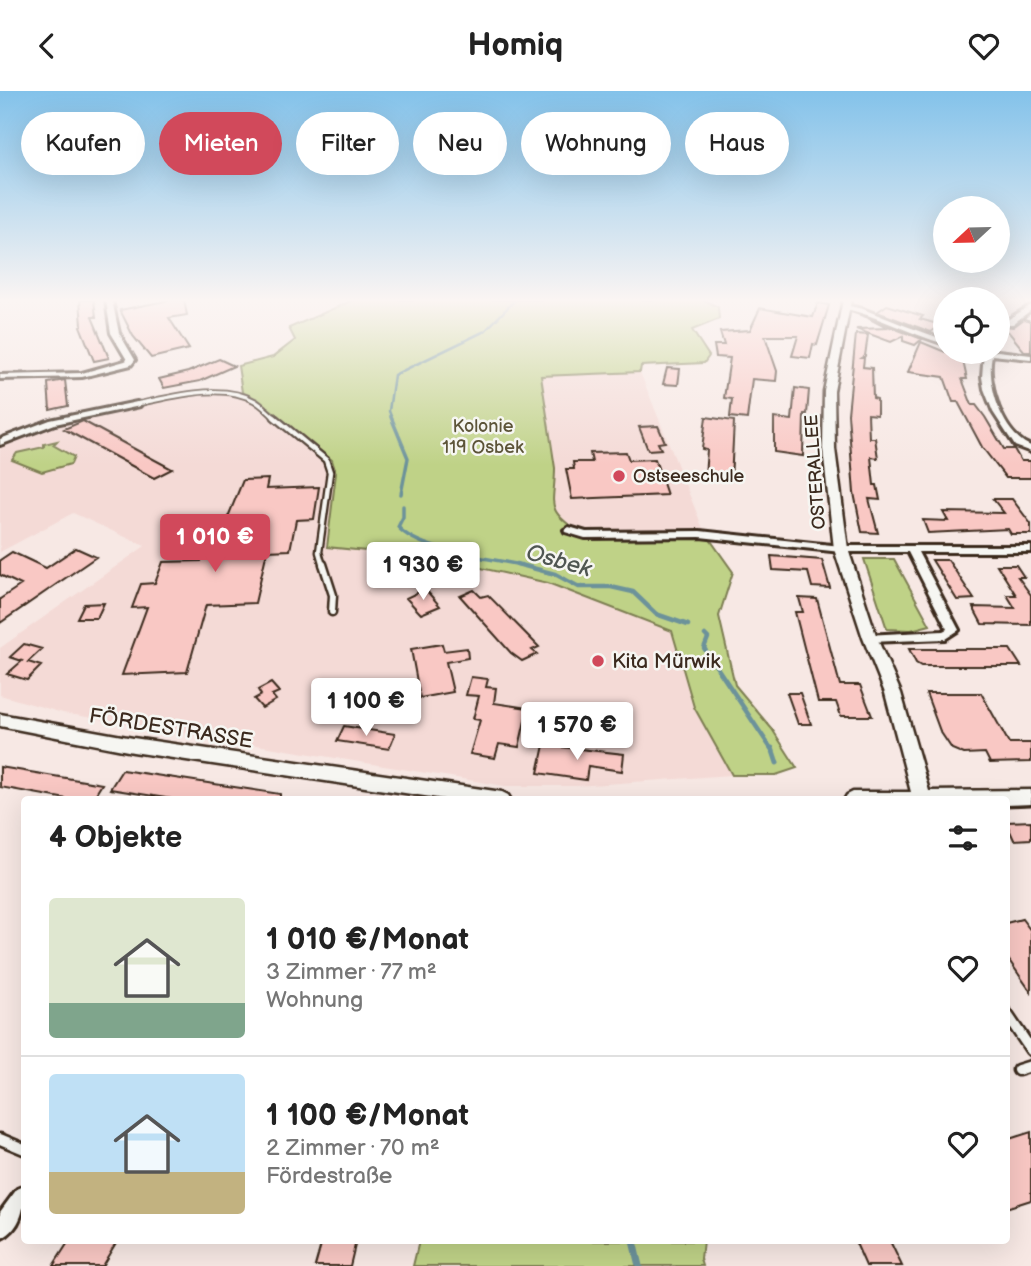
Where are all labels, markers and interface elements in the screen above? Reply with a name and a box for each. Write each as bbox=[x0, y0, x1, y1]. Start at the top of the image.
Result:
text: Homiq bbox=[468, 26, 563, 65]
icon: back bbox=[28, 27, 66, 65]
icon: heart bbox=[965, 27, 1003, 65]
chip: Kaufen bbox=[21, 112, 145, 175]
chip: Mieten bbox=[159, 112, 282, 175]
chip: Filter bbox=[296, 112, 399, 175]
chip: Neu bbox=[413, 112, 507, 175]
chip: Wohnung bbox=[521, 112, 671, 175]
chip: Haus bbox=[685, 112, 789, 175]
north arrow bbox=[933, 196, 1010, 273]
map controls bbox=[933, 196, 1010, 364]
button: locate bbox=[933, 287, 1010, 364]
street label: OSTERALLEE bbox=[801, 414, 830, 530]
park label: Kolonie 119 Osbek bbox=[442, 416, 524, 458]
place label: Ostseeschule bbox=[633, 466, 744, 487]
marker: Ostseeschule bbox=[611, 468, 627, 484]
pin: 1 010 € bbox=[150, 515, 280, 574]
text: 1 010 € bbox=[176, 523, 254, 551]
water label: Osbek bbox=[523, 538, 595, 584]
pin: 1 930 € bbox=[358, 543, 488, 602]
text: 1 930 € bbox=[383, 551, 463, 579]
place label: Kita Mürwik bbox=[612, 649, 721, 674]
marker: Kita Mürwik bbox=[590, 653, 606, 669]
pin: 1 100 € bbox=[301, 679, 431, 738]
text: 1 100 € bbox=[327, 687, 405, 715]
street label: FÖRDESTRASSE bbox=[87, 703, 255, 754]
pin: 1 570 € bbox=[512, 703, 642, 762]
text: 1 570 € bbox=[537, 711, 617, 739]
icon: filters bbox=[944, 819, 982, 857]
text: 4 Objekte bbox=[49, 820, 182, 856]
text: 1 010 €/Monat bbox=[266, 922, 469, 958]
icon: home bbox=[105, 926, 189, 1010]
icon: heart bbox=[944, 949, 982, 987]
text: 3 Zimmer · 77 m² bbox=[266, 958, 437, 986]
text: Wohnung bbox=[266, 986, 363, 1014]
text: 1 100 €/Monat bbox=[266, 1098, 469, 1134]
icon: home bbox=[105, 1102, 189, 1186]
icon: heart bbox=[944, 1125, 982, 1163]
text: 2 Zimmer · 70 m² bbox=[266, 1134, 440, 1162]
text: Fördestraße bbox=[266, 1162, 392, 1190]

